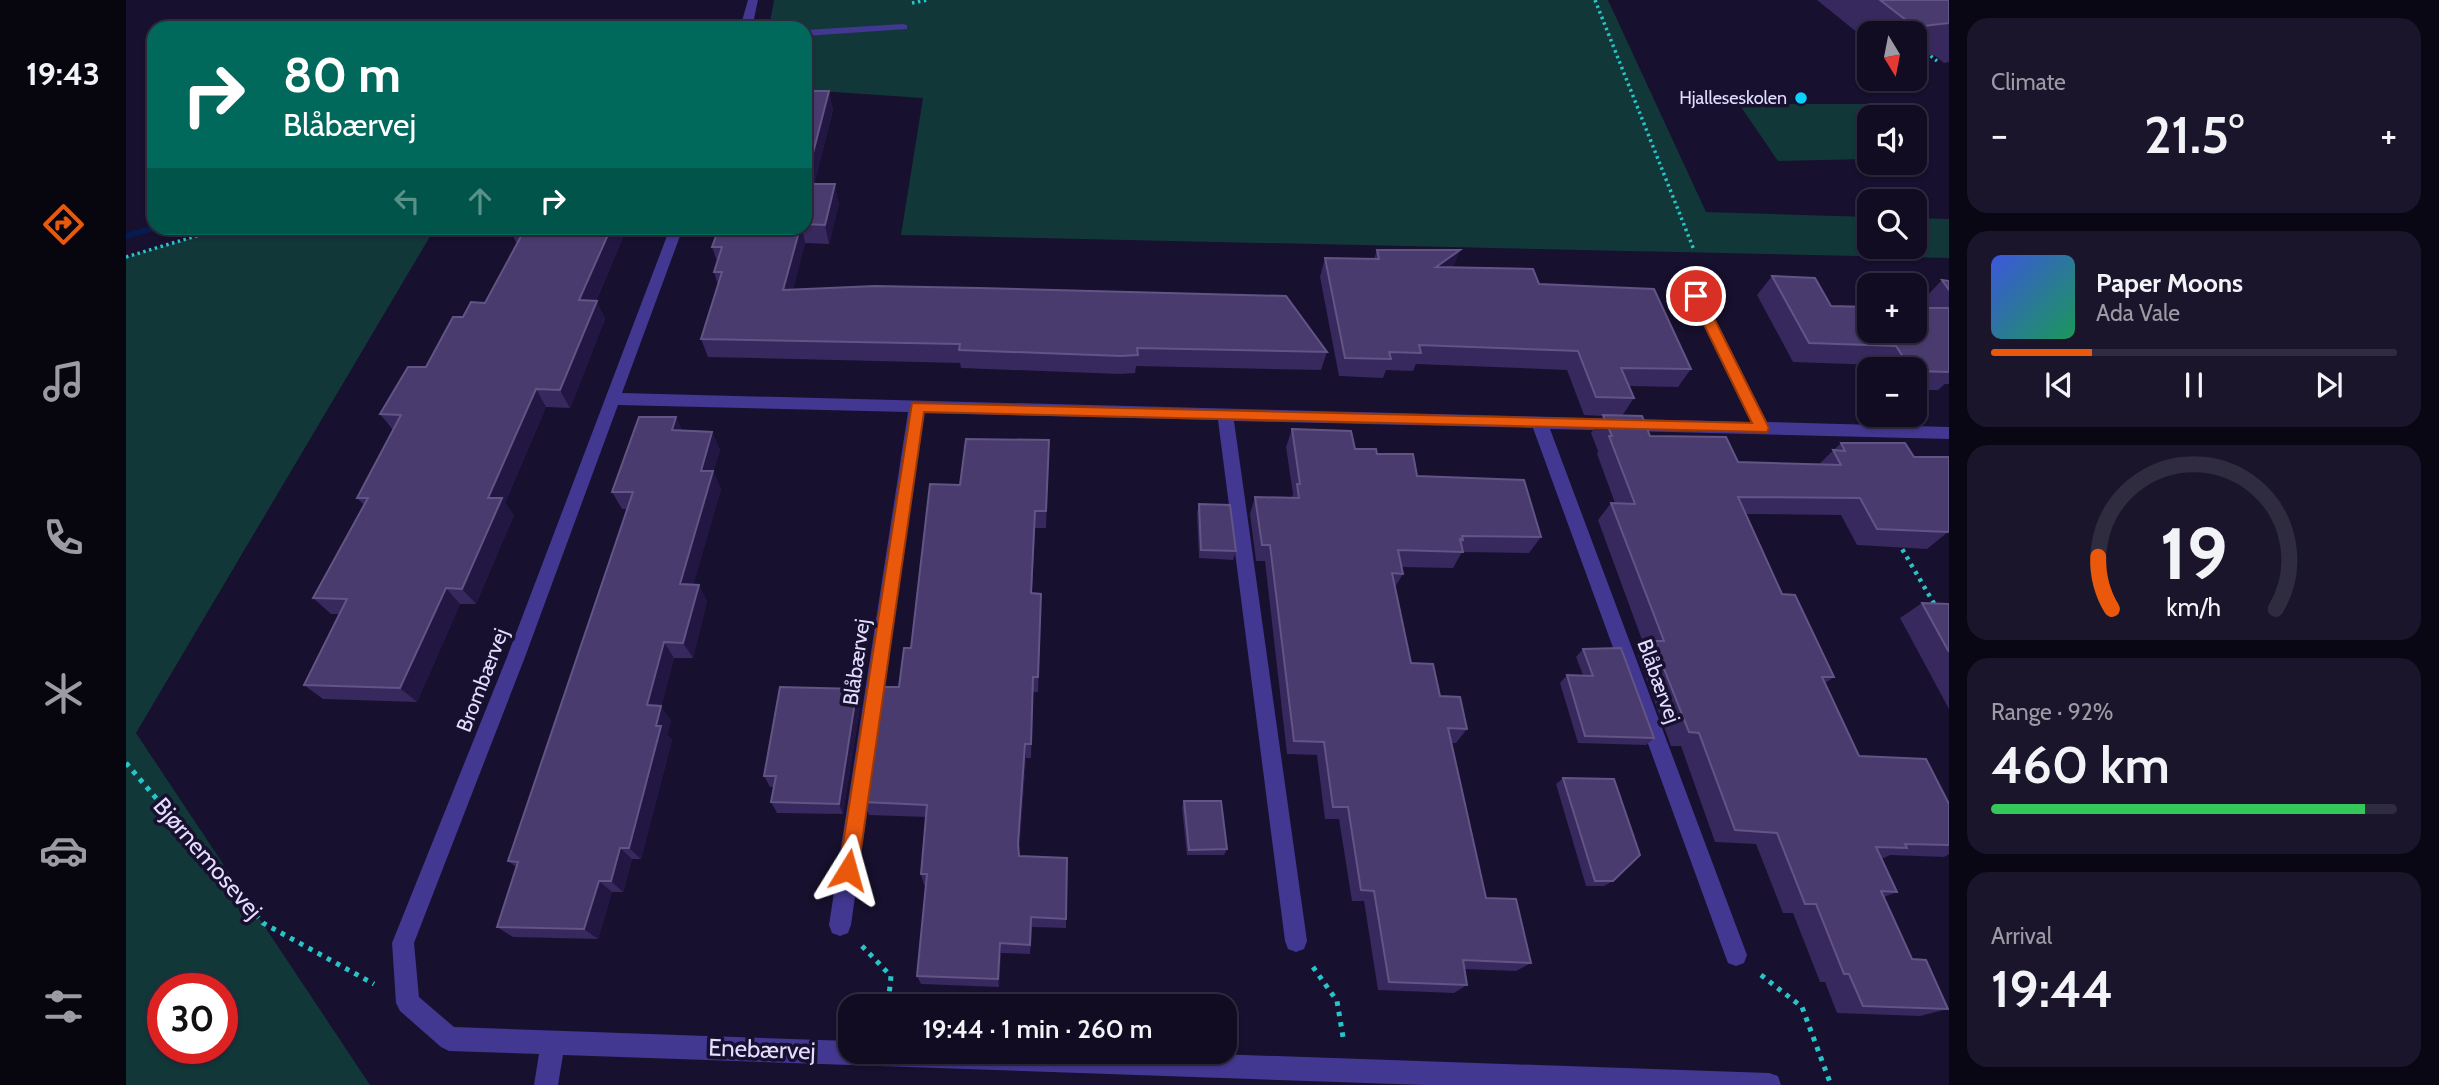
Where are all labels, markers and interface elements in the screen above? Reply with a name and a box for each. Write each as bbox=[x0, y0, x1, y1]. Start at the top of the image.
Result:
north arrow bbox=[1857, 21, 1927, 91]
map controls bbox=[1857, 21, 1927, 427]
text: 80 m bbox=[283, 45, 401, 104]
icon: right bbox=[168, 49, 259, 140]
text: 19:43 bbox=[26, 54, 100, 93]
text: Climate bbox=[1991, 68, 2066, 96]
place label: Hjalleseskolen bbox=[1679, 87, 1787, 109]
marker: Hjalleseskolen bbox=[1793, 90, 1809, 106]
text: 21.5° bbox=[2144, 103, 2244, 166]
text: Blåbærvej bbox=[283, 105, 416, 144]
button: sound bbox=[1857, 105, 1927, 175]
text: − bbox=[1991, 111, 2008, 158]
text: + bbox=[2380, 111, 2397, 158]
icon: left bbox=[388, 182, 426, 220]
icon: ahead bbox=[461, 182, 499, 220]
icon: right bbox=[534, 182, 572, 220]
button: search bbox=[1857, 189, 1927, 259]
icon: directions bbox=[39, 200, 88, 249]
pin bbox=[1666, 266, 1726, 326]
text: Paper Moons bbox=[2096, 267, 2243, 299]
button: + bbox=[1857, 273, 1927, 343]
icon: arrive bbox=[1677, 277, 1715, 315]
text: Ada Vale bbox=[2096, 299, 2180, 327]
icon: music bbox=[39, 357, 88, 406]
button: − bbox=[1857, 357, 1927, 427]
icon: previous bbox=[2040, 366, 2078, 404]
icon: pause bbox=[2175, 366, 2213, 404]
icon: next bbox=[2310, 366, 2348, 404]
text: 19 bbox=[2160, 509, 2228, 597]
icon: phone bbox=[39, 513, 88, 562]
text: km/h bbox=[2167, 591, 2221, 621]
street label: Blåbærvej bbox=[838, 617, 875, 707]
street label: Brombærvej bbox=[451, 625, 514, 736]
street label: Blåbærvej bbox=[1631, 636, 1686, 727]
icon: climate bbox=[39, 669, 88, 718]
text: Range · 92% bbox=[1991, 698, 2114, 726]
text: 460 km bbox=[1991, 733, 2170, 796]
street label: Bjørnemosevej bbox=[147, 791, 269, 925]
icon: car bbox=[39, 826, 88, 875]
position arrow bbox=[811, 833, 885, 907]
text: Arrival bbox=[1991, 922, 2052, 950]
text: 19:44 bbox=[1991, 957, 2113, 1020]
speed limit sign: 30 bbox=[147, 973, 238, 1064]
icon: filters bbox=[39, 982, 88, 1031]
text: 19:44 · 1 min · 260 m bbox=[923, 1013, 1152, 1045]
street label: Enebærvej bbox=[708, 1033, 816, 1065]

